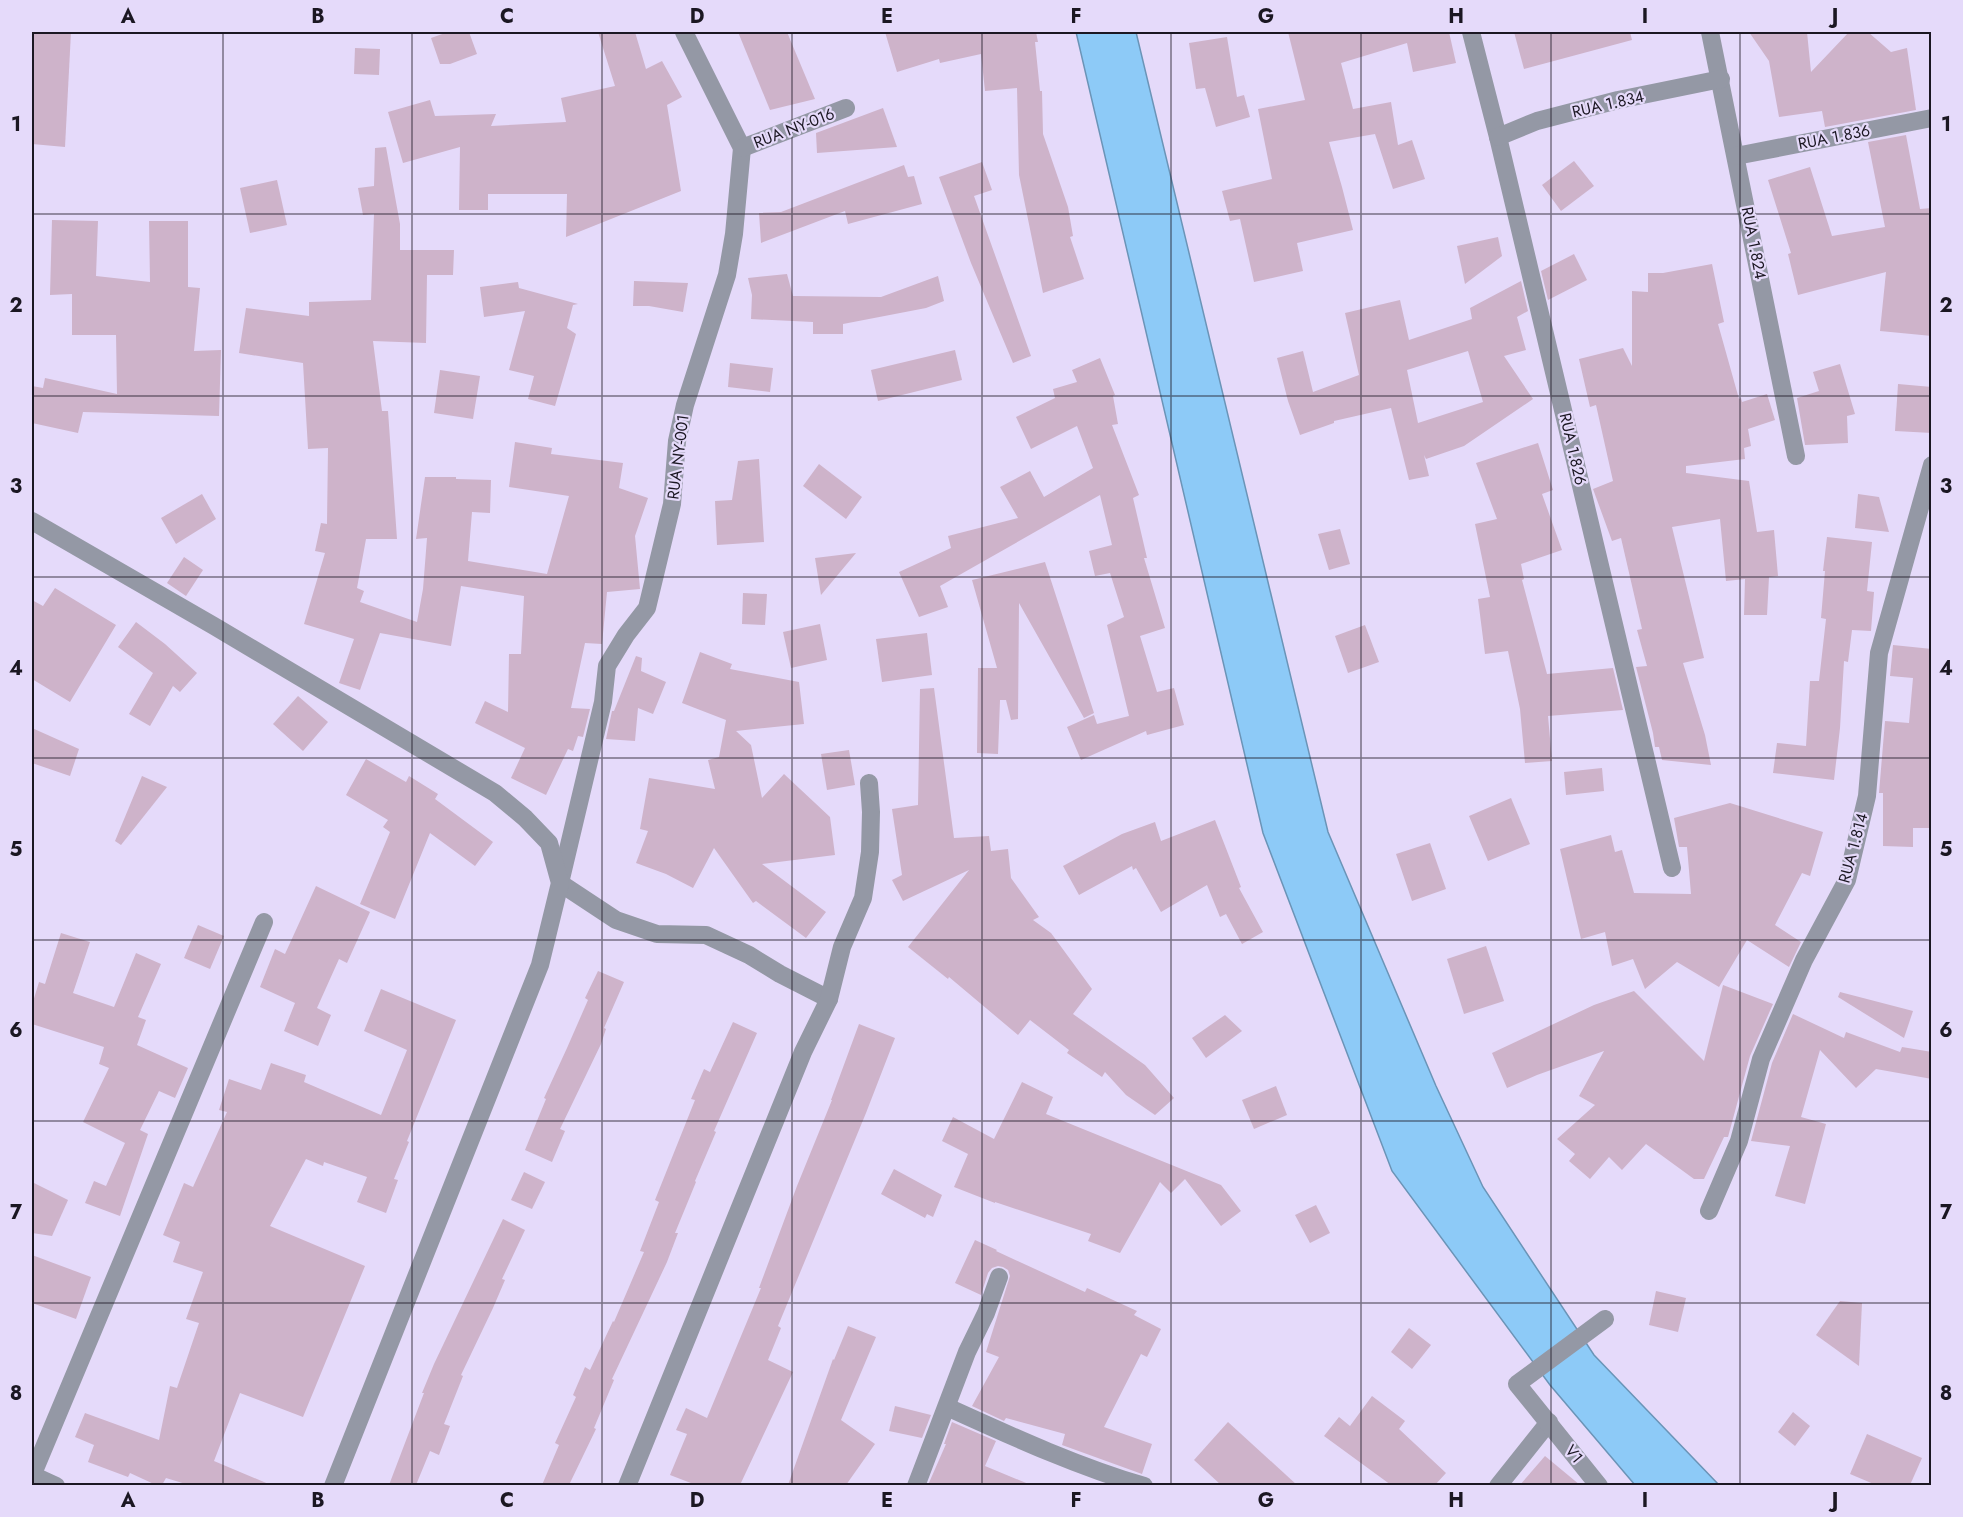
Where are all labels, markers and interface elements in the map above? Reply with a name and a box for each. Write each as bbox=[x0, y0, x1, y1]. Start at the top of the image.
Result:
text: A bbox=[120, 2, 136, 31]
text: B bbox=[311, 2, 325, 31]
text: C bbox=[500, 2, 514, 31]
text: D bbox=[690, 2, 704, 31]
text: E bbox=[881, 2, 893, 31]
text: F bbox=[1070, 2, 1082, 31]
text: G bbox=[1258, 2, 1274, 31]
text: H bbox=[1448, 2, 1464, 31]
text: I bbox=[1642, 2, 1648, 31]
text: J bbox=[1828, 2, 1838, 31]
street label: RUA 1.834 bbox=[1570, 85, 1646, 123]
street label: RUA NY-016 bbox=[750, 102, 838, 154]
text: 1 bbox=[11, 110, 21, 139]
text: 1 bbox=[1941, 110, 1951, 139]
street label: RUA 1.836 bbox=[1796, 119, 1872, 155]
street label: RUA 1.824 bbox=[1736, 205, 1772, 281]
text: 2 bbox=[9, 291, 23, 320]
text: 2 bbox=[1939, 291, 1953, 320]
street label: RUA 1.826 bbox=[1554, 411, 1592, 487]
street label: RUA NY-001 bbox=[661, 413, 695, 501]
text: 3 bbox=[10, 472, 22, 501]
text: 3 bbox=[1940, 472, 1952, 501]
text: 4 bbox=[9, 654, 23, 683]
text: 4 bbox=[1939, 654, 1953, 683]
street label: RUA 1.814 bbox=[1833, 810, 1873, 886]
text: 5 bbox=[10, 835, 23, 864]
text: 5 bbox=[1940, 835, 1953, 864]
text: 6 bbox=[9, 1016, 23, 1045]
text: 6 bbox=[1939, 1016, 1953, 1045]
text: 7 bbox=[10, 1198, 23, 1227]
text: 7 bbox=[1940, 1198, 1953, 1227]
text: 8 bbox=[10, 1379, 22, 1408]
text: 8 bbox=[1940, 1379, 1952, 1408]
street label: V1 bbox=[1559, 1440, 1589, 1468]
text: A bbox=[120, 1486, 136, 1515]
text: B bbox=[311, 1486, 325, 1515]
text: C bbox=[500, 1486, 514, 1515]
text: D bbox=[690, 1486, 704, 1515]
text: E bbox=[881, 1486, 893, 1515]
text: F bbox=[1070, 1486, 1082, 1515]
text: G bbox=[1258, 1486, 1274, 1515]
text: H bbox=[1448, 1486, 1464, 1515]
text: I bbox=[1642, 1486, 1648, 1515]
text: J bbox=[1828, 1486, 1838, 1515]

